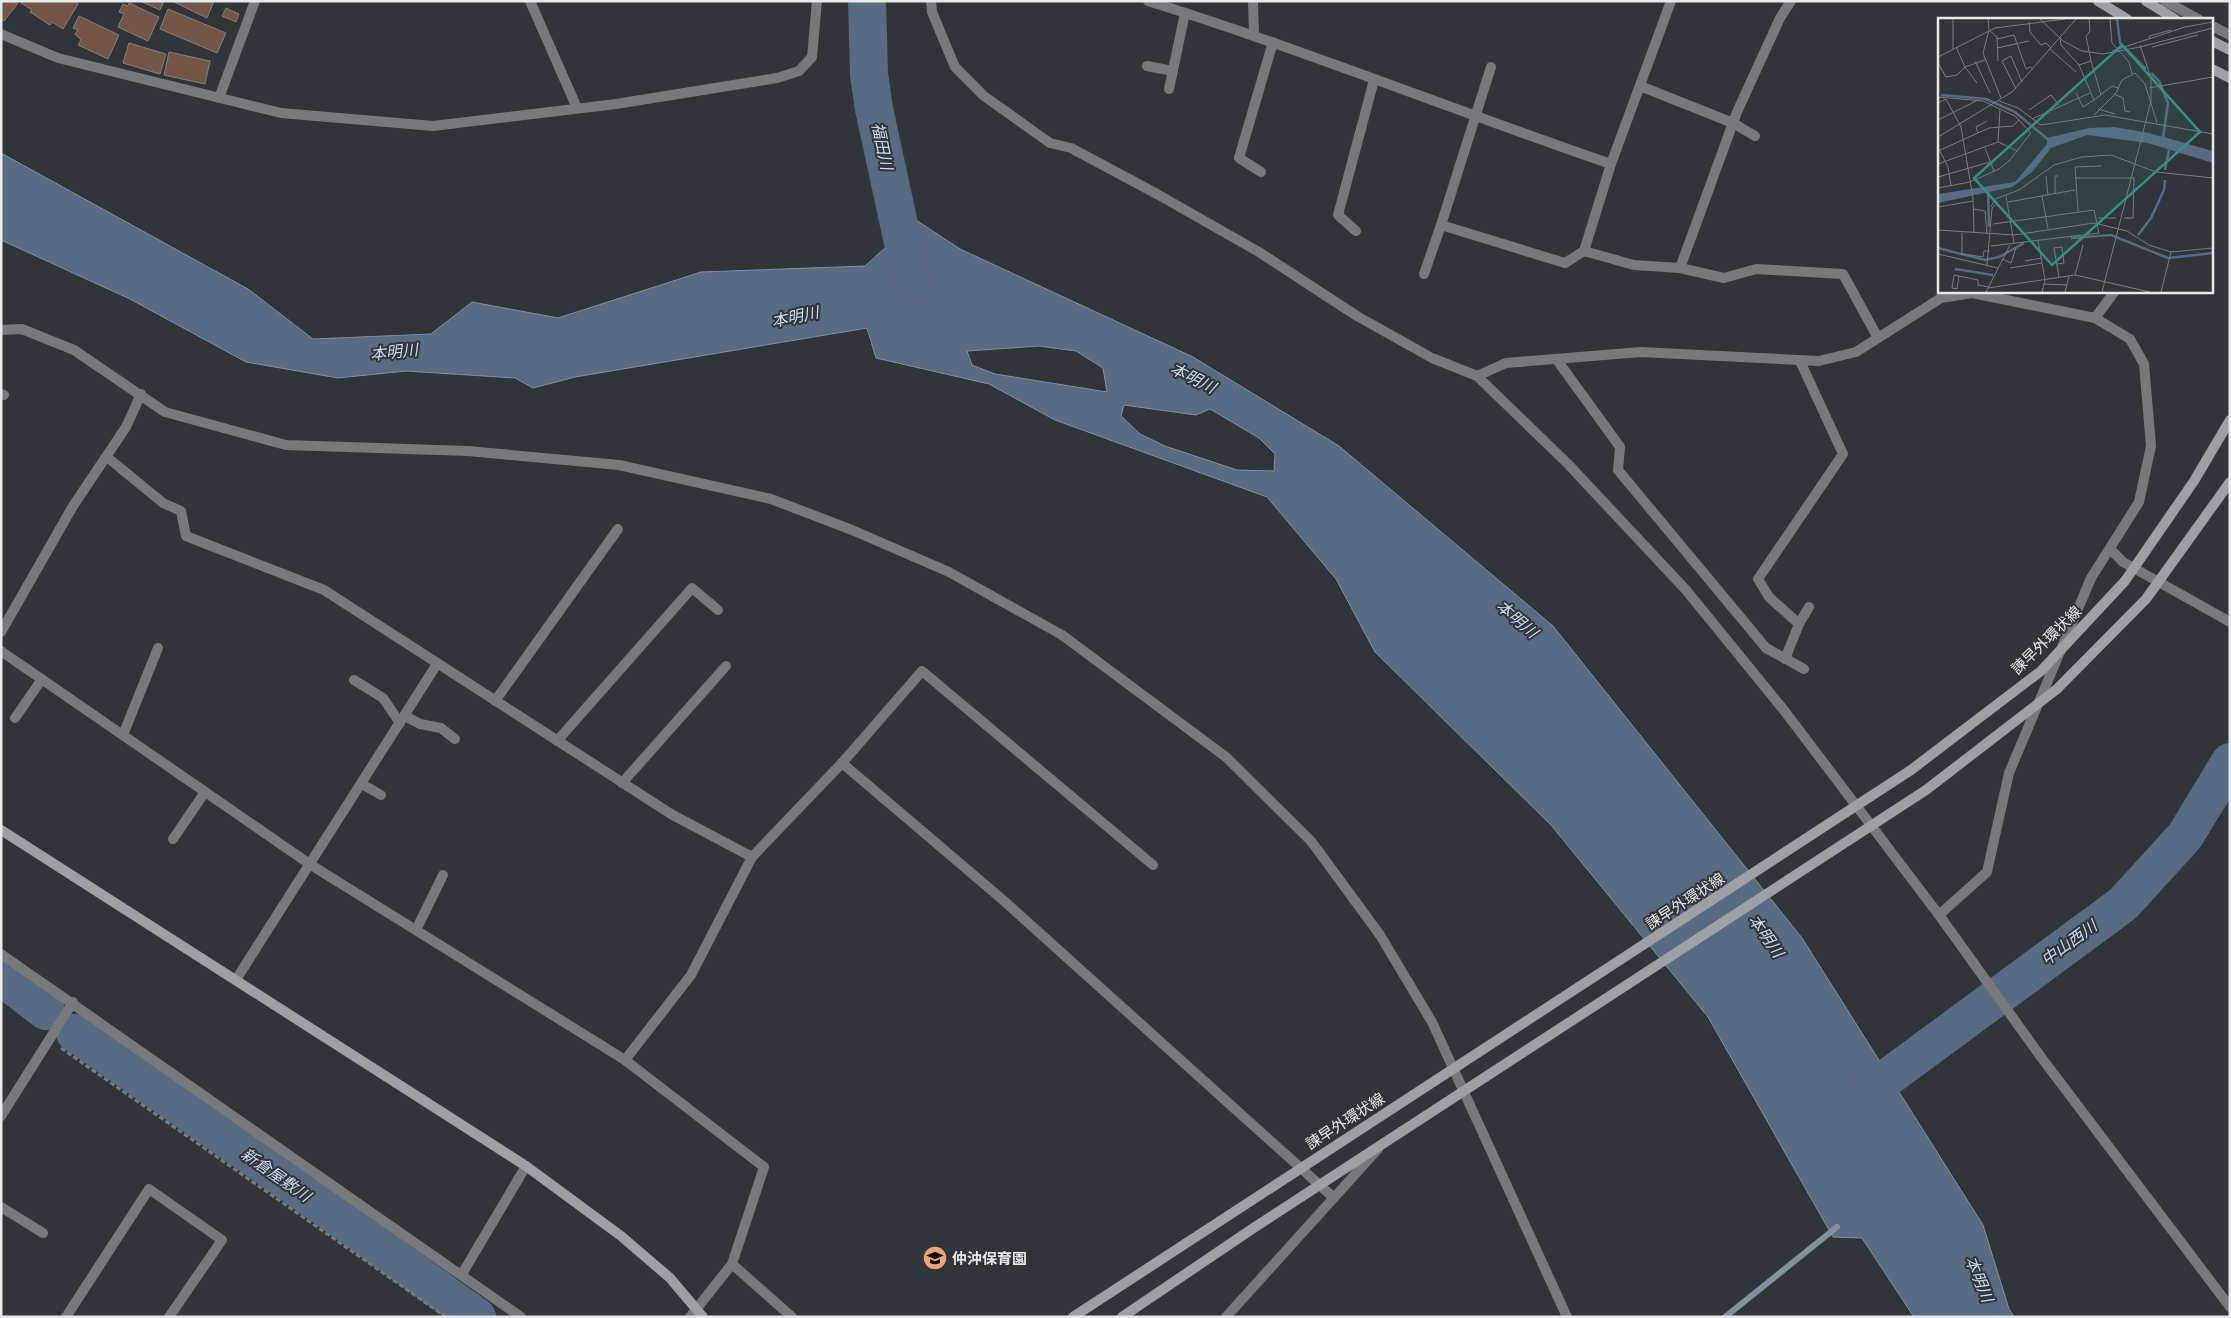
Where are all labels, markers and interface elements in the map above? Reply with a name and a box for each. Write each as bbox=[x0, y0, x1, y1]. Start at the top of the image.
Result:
inset map bbox=[1938, 18, 2214, 292]
water label: 福田川 bbox=[866, 120, 899, 174]
water label: 本明川 bbox=[769, 300, 823, 333]
water label: 本明川 bbox=[369, 338, 421, 366]
water label: 本明川 bbox=[1166, 357, 1221, 400]
water label: 本明川 bbox=[1491, 595, 1544, 645]
street label: 諫早外環状線 bbox=[2006, 601, 2086, 679]
street label: 諫早外環状線 bbox=[1642, 868, 1728, 934]
water label: 本明川 bbox=[1743, 910, 1790, 964]
water label: 中山西川 bbox=[2036, 914, 2103, 971]
street label: 諫早外環状線 bbox=[1302, 1088, 1388, 1154]
water label: 新倉屋敷川 bbox=[237, 1143, 317, 1209]
school or university icon: 仲沖保育園 bbox=[922, 1245, 948, 1271]
place label: 仲沖保育園 bbox=[952, 1248, 1027, 1269]
water label: 本明川 bbox=[1959, 1252, 1999, 1307]

